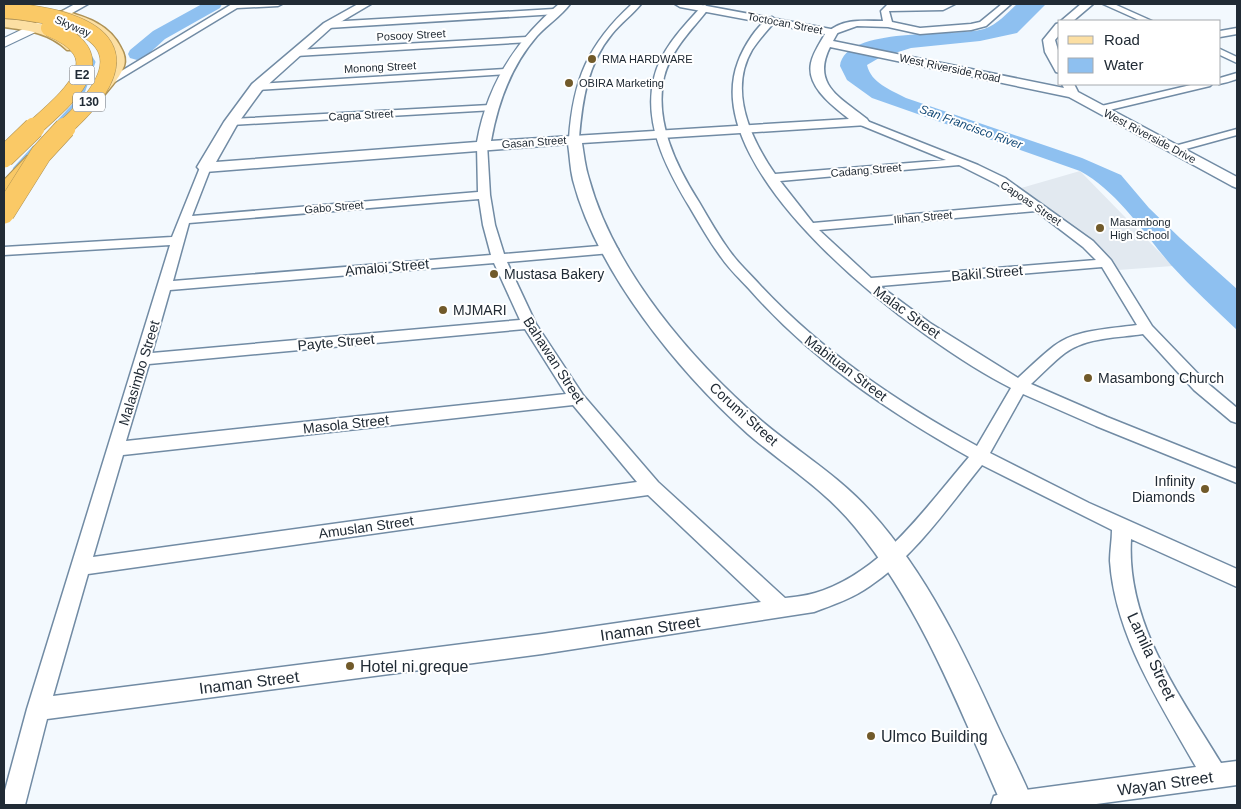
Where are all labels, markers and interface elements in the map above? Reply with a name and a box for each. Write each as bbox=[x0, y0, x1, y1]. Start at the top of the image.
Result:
street label: Toctocan Street bbox=[746, 10, 824, 36]
street label: Skyway bbox=[53, 13, 93, 39]
legend bbox=[1058, 20, 1221, 85]
street label: Posooy Street bbox=[376, 27, 446, 43]
text: Road bbox=[1104, 31, 1140, 48]
street label: West Riverside Road bbox=[898, 51, 1002, 85]
marker: RMA HARDWARE bbox=[586, 53, 598, 65]
place label: RMA HARDWARE bbox=[602, 53, 693, 65]
text: Water bbox=[1104, 56, 1143, 73]
street label: Monong Street bbox=[344, 59, 416, 75]
road number: E2 bbox=[70, 66, 94, 84]
marker: OBIRA Marketing bbox=[563, 77, 575, 89]
place label: OBIRA Marketing bbox=[579, 77, 664, 89]
road number: 130 bbox=[73, 92, 105, 111]
water label: San Francisco River bbox=[918, 102, 1025, 152]
street label: Cagna Street bbox=[328, 107, 394, 123]
street label: West Riverside Drive bbox=[1102, 107, 1198, 165]
street label: Gasan Street bbox=[501, 134, 567, 150]
street label: Cadang Street bbox=[830, 161, 902, 179]
street label: Capoas Street bbox=[998, 178, 1064, 228]
street label: Gabo Street bbox=[304, 198, 364, 216]
street label: Ilihan Street bbox=[893, 208, 953, 226]
place label: Masambong High School bbox=[1110, 216, 1171, 241]
marker: Masambong High School bbox=[1094, 222, 1106, 234]
street label: Amaloi Street bbox=[344, 255, 430, 279]
street label: Bakil Street bbox=[951, 262, 1023, 284]
place label: Mustasa Bakery bbox=[504, 266, 604, 282]
marker: Mustasa Bakery bbox=[488, 268, 500, 280]
street label: Malac Street bbox=[871, 282, 944, 342]
place label: MJMARI bbox=[453, 302, 507, 318]
marker: MJMARI bbox=[437, 304, 449, 316]
street label: Bahawan Street bbox=[520, 314, 588, 406]
street label: Malasimbo Street bbox=[115, 318, 163, 427]
street label: Payte Street bbox=[297, 331, 375, 353]
street label: Mabituan Street bbox=[802, 332, 890, 404]
place label: Masambong Church bbox=[1098, 370, 1224, 386]
marker: Masambong Church bbox=[1082, 372, 1094, 384]
street label: Corumi Street bbox=[707, 379, 782, 449]
street label: Masola Street bbox=[302, 412, 390, 436]
place label: Infinity Diamonds bbox=[1132, 473, 1195, 505]
marker: Infinity Diamonds bbox=[1199, 483, 1211, 495]
street label: Amuslan Street bbox=[317, 512, 415, 542]
street label: Lamila Street bbox=[1124, 610, 1179, 703]
street label: Inaman Street bbox=[599, 613, 702, 644]
place label: Hotel ni greque bbox=[360, 658, 469, 675]
marker: Hotel ni greque bbox=[344, 660, 356, 672]
street label: Inaman Street bbox=[198, 668, 301, 697]
place label: Ulmco Building bbox=[881, 728, 988, 745]
marker: Ulmco Building bbox=[865, 730, 877, 742]
street label: Wayan Street bbox=[1116, 768, 1214, 799]

